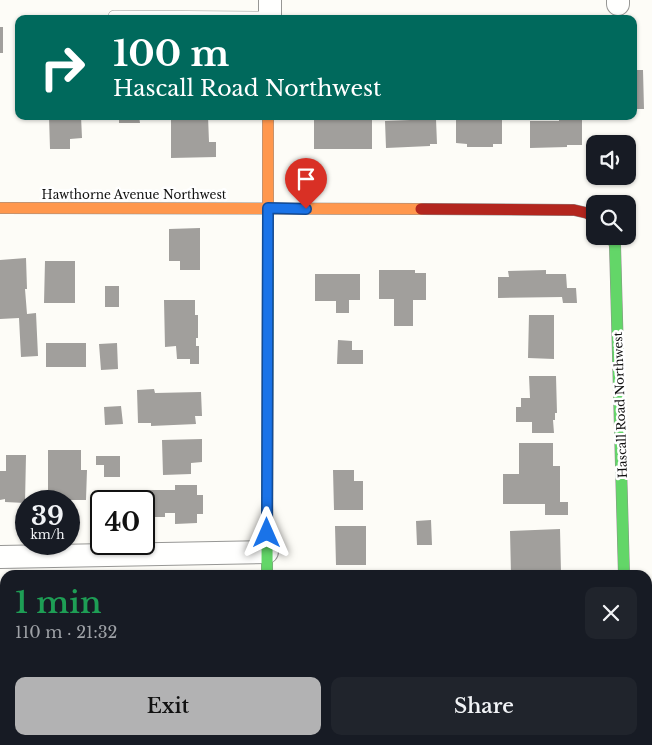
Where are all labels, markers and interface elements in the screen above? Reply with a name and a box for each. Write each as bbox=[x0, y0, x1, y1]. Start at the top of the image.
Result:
text: 100 m bbox=[113, 32, 229, 75]
icon: right bbox=[30, 35, 95, 100]
text: Hascall Road Northwest bbox=[113, 75, 381, 102]
map controls bbox=[586, 135, 636, 245]
button: sound bbox=[586, 135, 636, 185]
pin bbox=[285, 158, 327, 209]
icon: arrive bbox=[292, 165, 320, 193]
street label: Hawthorne Avenue Northwest bbox=[42, 187, 227, 202]
button: search bbox=[586, 195, 636, 245]
street label: Hascall Road Northwest bbox=[610, 331, 630, 478]
speed limit sign: 40 bbox=[90, 490, 155, 555]
text: 39 bbox=[31, 501, 64, 532]
position arrow bbox=[240, 506, 292, 558]
text: km/h bbox=[30, 527, 65, 542]
text: 1 min bbox=[15, 584, 101, 621]
button: close bbox=[585, 587, 637, 639]
text: 110 m · 21:32 bbox=[15, 622, 117, 642]
button: Exit bbox=[15, 677, 321, 735]
button: Share bbox=[331, 677, 637, 735]

